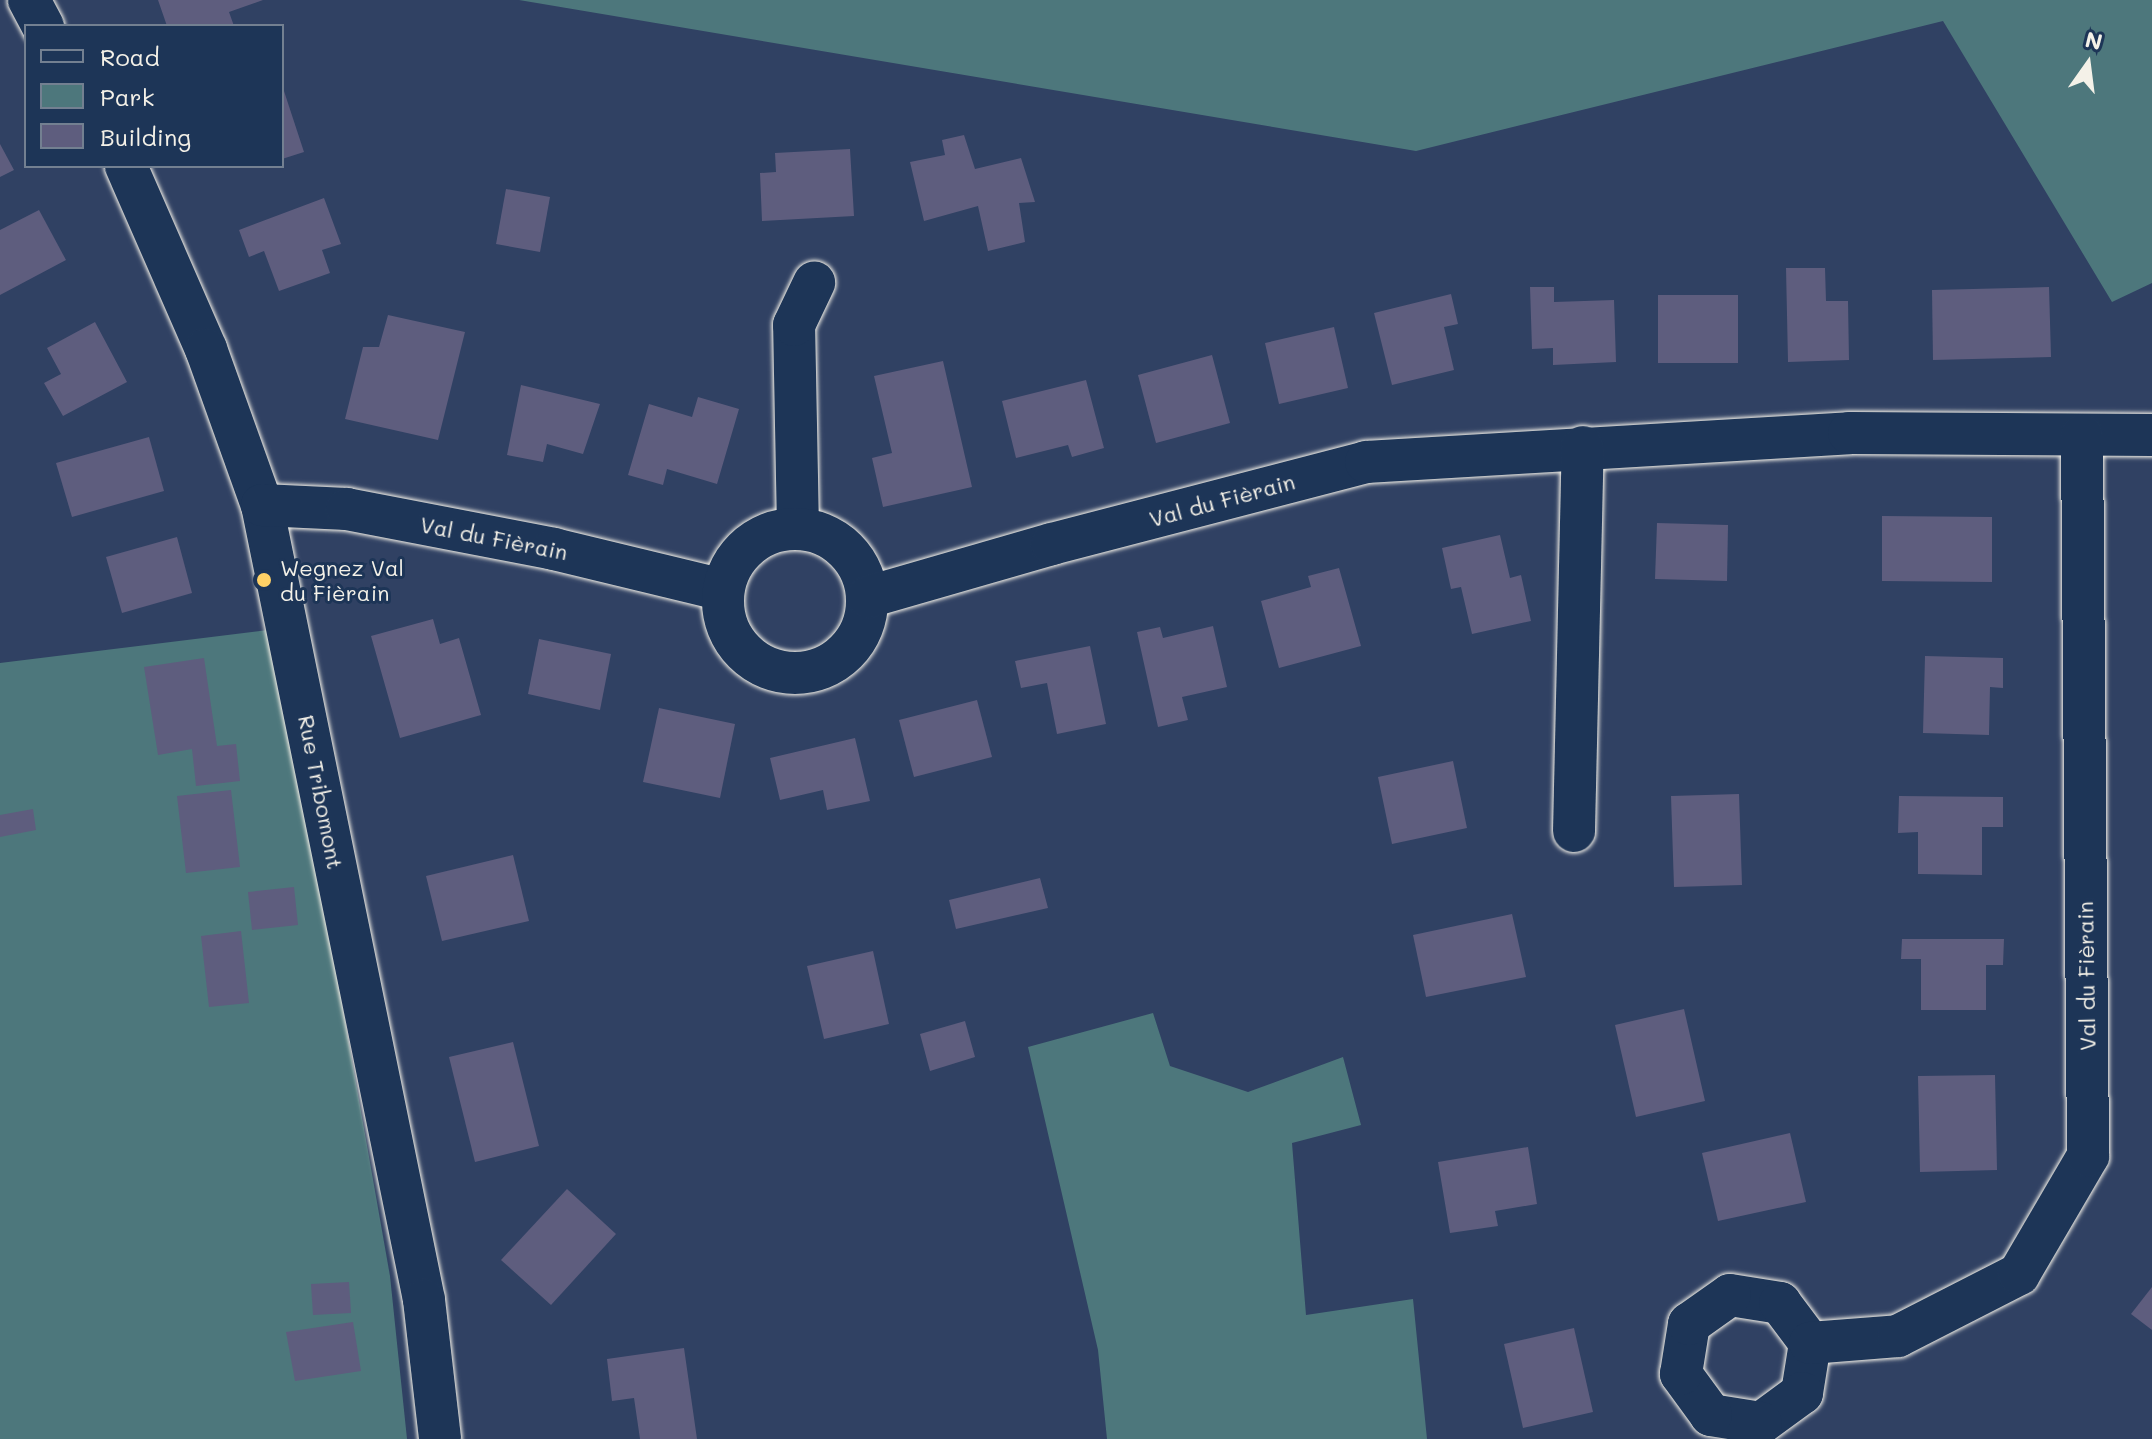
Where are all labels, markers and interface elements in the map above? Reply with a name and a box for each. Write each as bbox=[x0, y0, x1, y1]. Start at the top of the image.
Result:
legend bbox=[24, 24, 284, 168]
north arrow bbox=[2048, 24, 2128, 104]
text: N bbox=[2082, 24, 2106, 56]
text: Road bbox=[100, 41, 160, 72]
text: Park bbox=[100, 81, 154, 112]
text: Building bbox=[100, 121, 191, 152]
street label: Val du Fièrain bbox=[1146, 468, 1298, 532]
street label: Val du Fièrain bbox=[418, 511, 570, 565]
place label: Wegnez Val du Fièrain bbox=[280, 554, 404, 606]
marker: Wegnez Val du Fièrain bbox=[255, 571, 273, 589]
street label: Rue Tribomont bbox=[293, 713, 349, 871]
street label: Val du Fièrain bbox=[2071, 901, 2101, 1051]

